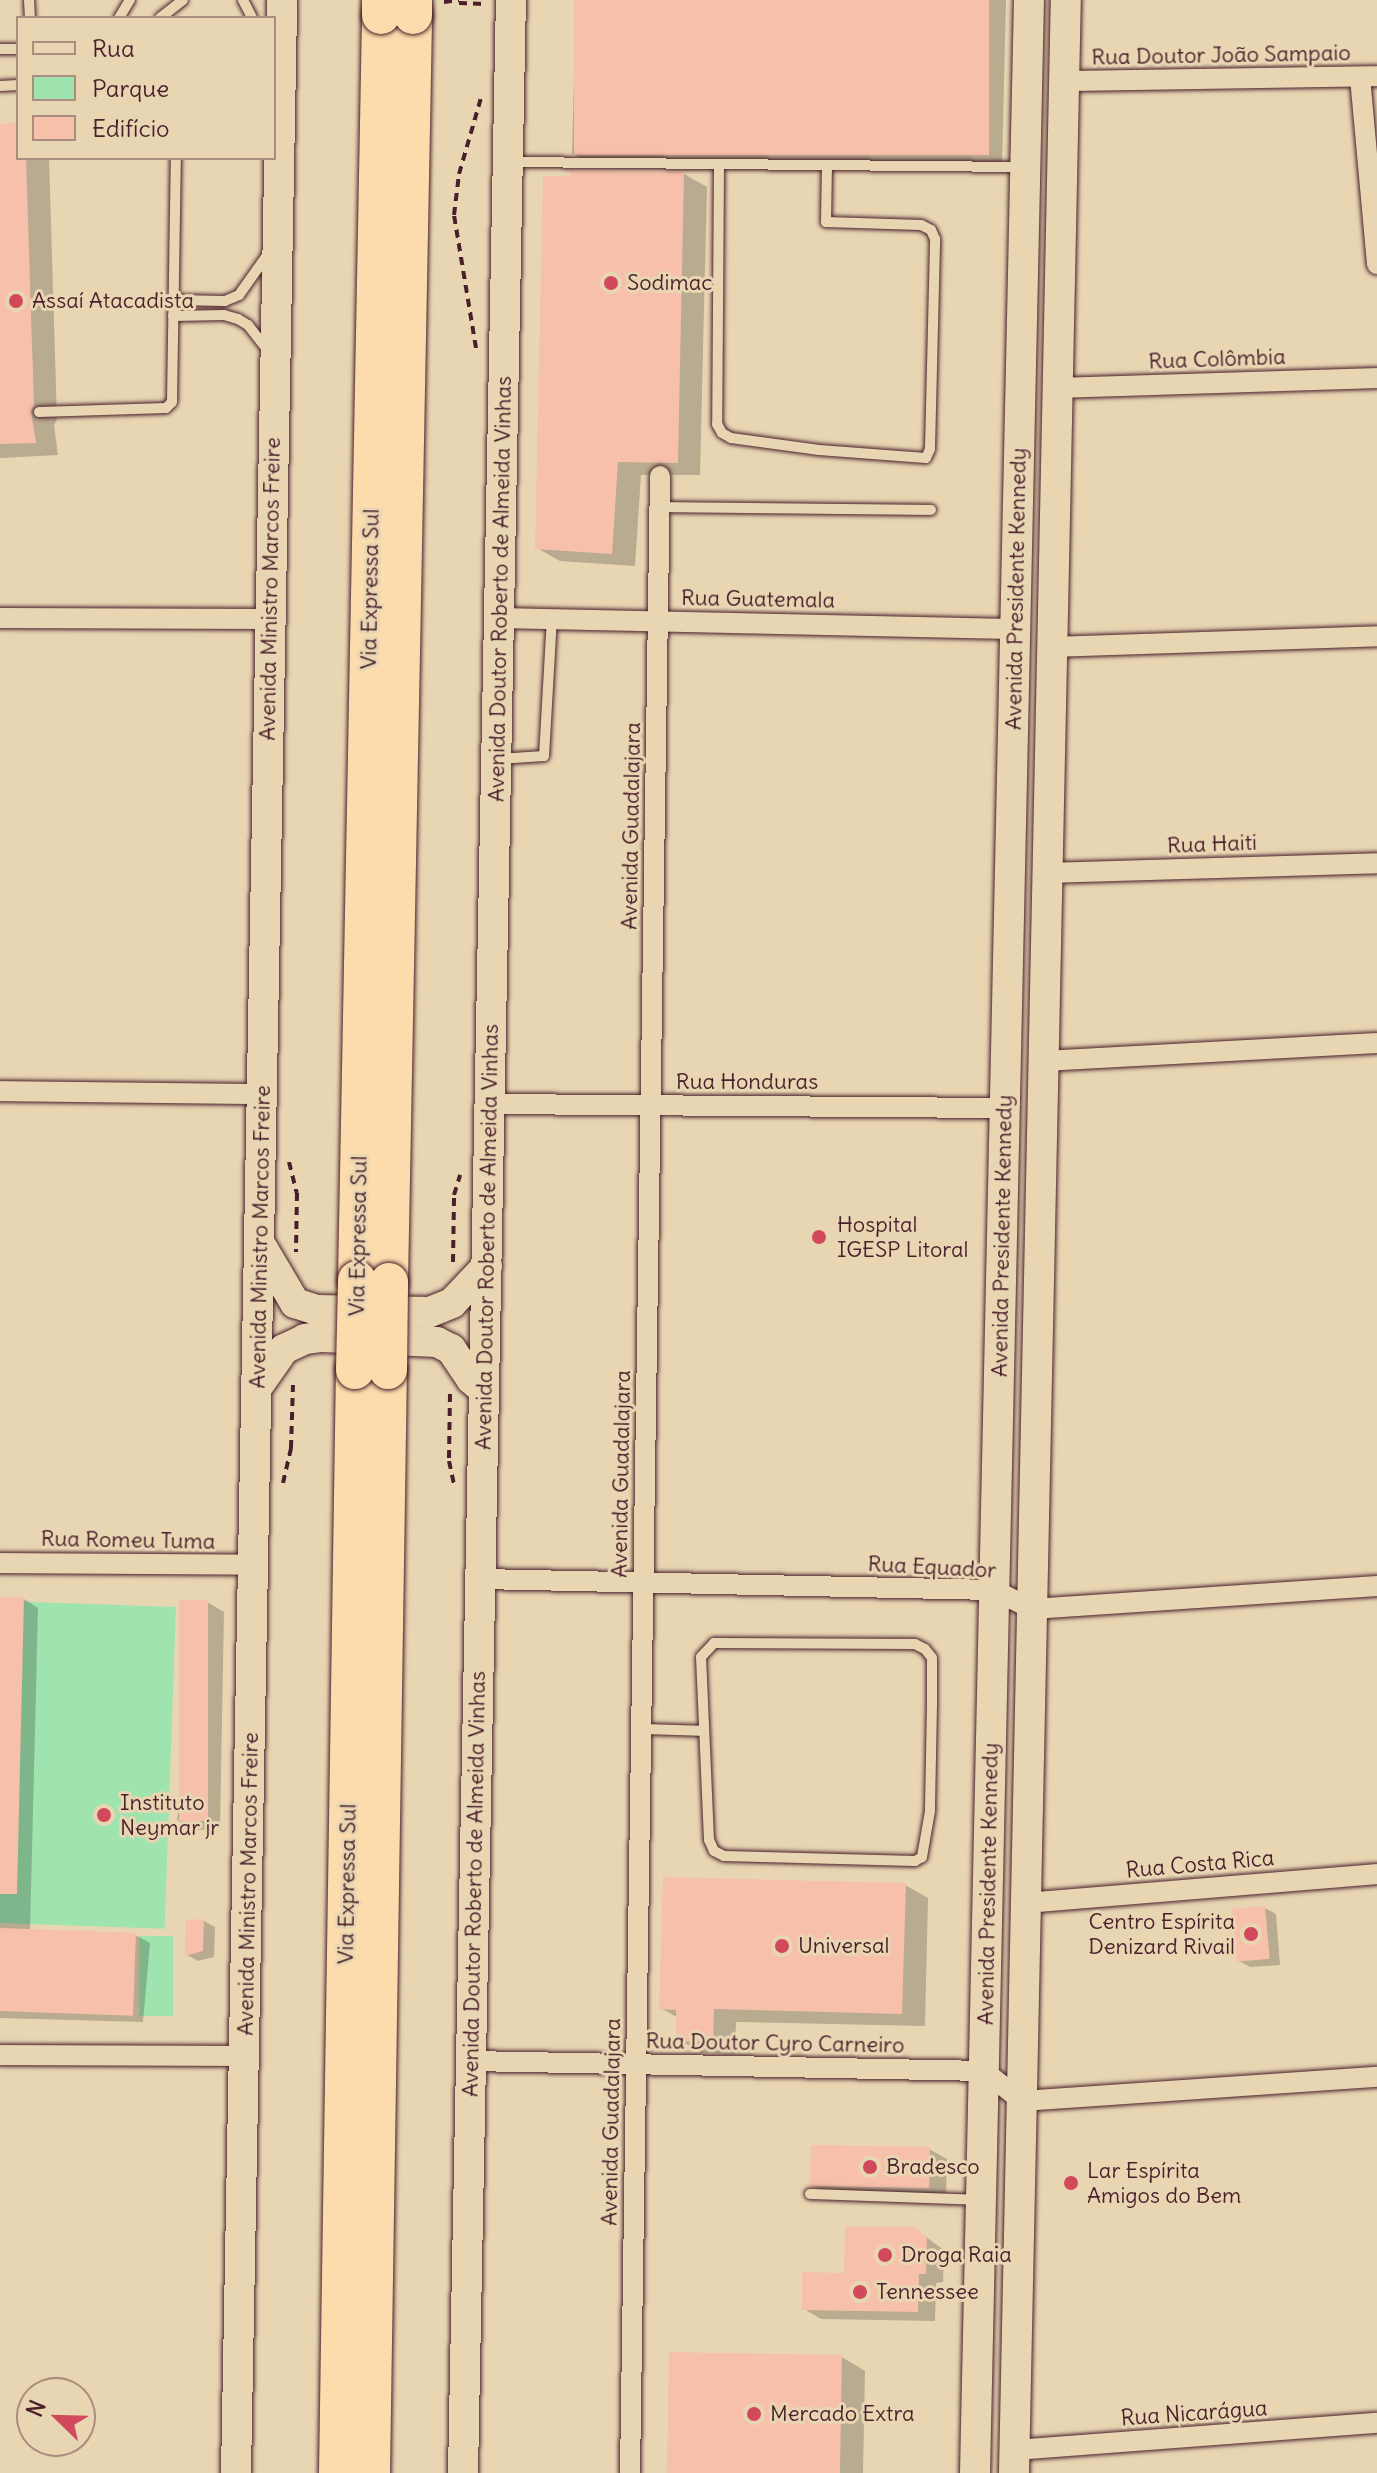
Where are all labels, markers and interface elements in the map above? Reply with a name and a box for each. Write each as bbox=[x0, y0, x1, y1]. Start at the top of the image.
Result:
legend bbox=[16, 16, 276, 160]
text: Rua bbox=[92, 33, 135, 63]
street label: Rua Doutor João Sampaio bbox=[1091, 40, 1351, 70]
text: Parque bbox=[92, 73, 169, 103]
text: Edifício bbox=[92, 113, 170, 143]
place label: Sodimac bbox=[627, 270, 712, 296]
marker: Sodimac bbox=[602, 274, 620, 292]
place label: Assaí Atacadista bbox=[32, 288, 194, 314]
marker: Assaí Atacadista bbox=[7, 292, 25, 310]
street label: Rua Colômbia bbox=[1148, 343, 1286, 375]
street label: Avenida Doutor Roberto de Almeida Vinhas bbox=[483, 376, 517, 802]
street label: Avenida Ministro Marcos Freire bbox=[254, 437, 286, 741]
street label: Avenida Presidente Kennedy bbox=[1000, 448, 1032, 730]
street label: Via Expressa Sul bbox=[355, 508, 385, 670]
street label: Rua Guatemala bbox=[681, 584, 835, 614]
street label: Avenida Guadalajara bbox=[616, 722, 646, 930]
street label: Rua Haiti bbox=[1167, 829, 1257, 859]
street label: Avenida Doutor Roberto de Almeida Vinhas bbox=[470, 1024, 504, 1450]
street label: Rua Honduras bbox=[676, 1069, 818, 1095]
street label: Avenida Ministro Marcos Freire bbox=[244, 1085, 276, 1389]
street label: Avenida Presidente Kennedy bbox=[986, 1095, 1018, 1377]
street label: Via Expressa Sul bbox=[343, 1155, 373, 1317]
place label: Hospital IGESP Litoral bbox=[837, 1211, 968, 1262]
marker: Hospital IGESP Litoral bbox=[808, 1226, 830, 1248]
street label: Avenida Guadalajara bbox=[606, 1370, 636, 1578]
street label: Rua Romeu Tuma bbox=[41, 1525, 215, 1555]
street label: Rua Equador bbox=[867, 1550, 997, 1584]
street label: Avenida Doutor Roberto de Almeida Vinhas bbox=[457, 1671, 491, 2097]
street label: Avenida Ministro Marcos Freire bbox=[232, 1732, 264, 2036]
street label: Avenida Presidente Kennedy bbox=[972, 1743, 1004, 2025]
place label: Instituto Neymar jr bbox=[120, 1789, 219, 1840]
street label: Via Expressa Sul bbox=[332, 1803, 362, 1965]
marker: Instituto Neymar jr bbox=[95, 1806, 113, 1824]
street label: Rua Costa Rica bbox=[1125, 1844, 1275, 1884]
place label: Centro Espírita Denizard Rivail bbox=[1088, 1908, 1235, 1960]
marker: Centro Espírita Denizard Rivail bbox=[1242, 1925, 1260, 1943]
place label: Universal bbox=[798, 1933, 889, 1959]
marker: Universal bbox=[773, 1937, 791, 1955]
street label: Avenida Guadalajara bbox=[596, 2018, 626, 2226]
street label: Rua Doutor Cyro Carneiro bbox=[645, 2028, 905, 2058]
place label: Bradesco bbox=[886, 2154, 980, 2180]
place label: Lar Espírita Amigos do Bem bbox=[1087, 2157, 1241, 2208]
marker: Bradesco bbox=[861, 2158, 879, 2176]
marker: Lar Espírita Amigos do Bem bbox=[1062, 2174, 1080, 2192]
place label: Droga Raia bbox=[901, 2242, 1012, 2268]
marker: Droga Raia bbox=[876, 2246, 894, 2264]
place label: Tennessee bbox=[876, 2279, 979, 2305]
marker: Tennessee bbox=[851, 2283, 869, 2301]
north arrow bbox=[16, 2377, 96, 2457]
street label: Rua Nicarágua bbox=[1120, 2395, 1268, 2431]
text: N bbox=[20, 2396, 52, 2421]
place label: Mercado Extra bbox=[770, 2401, 915, 2427]
marker: Mercado Extra bbox=[745, 2405, 763, 2423]

